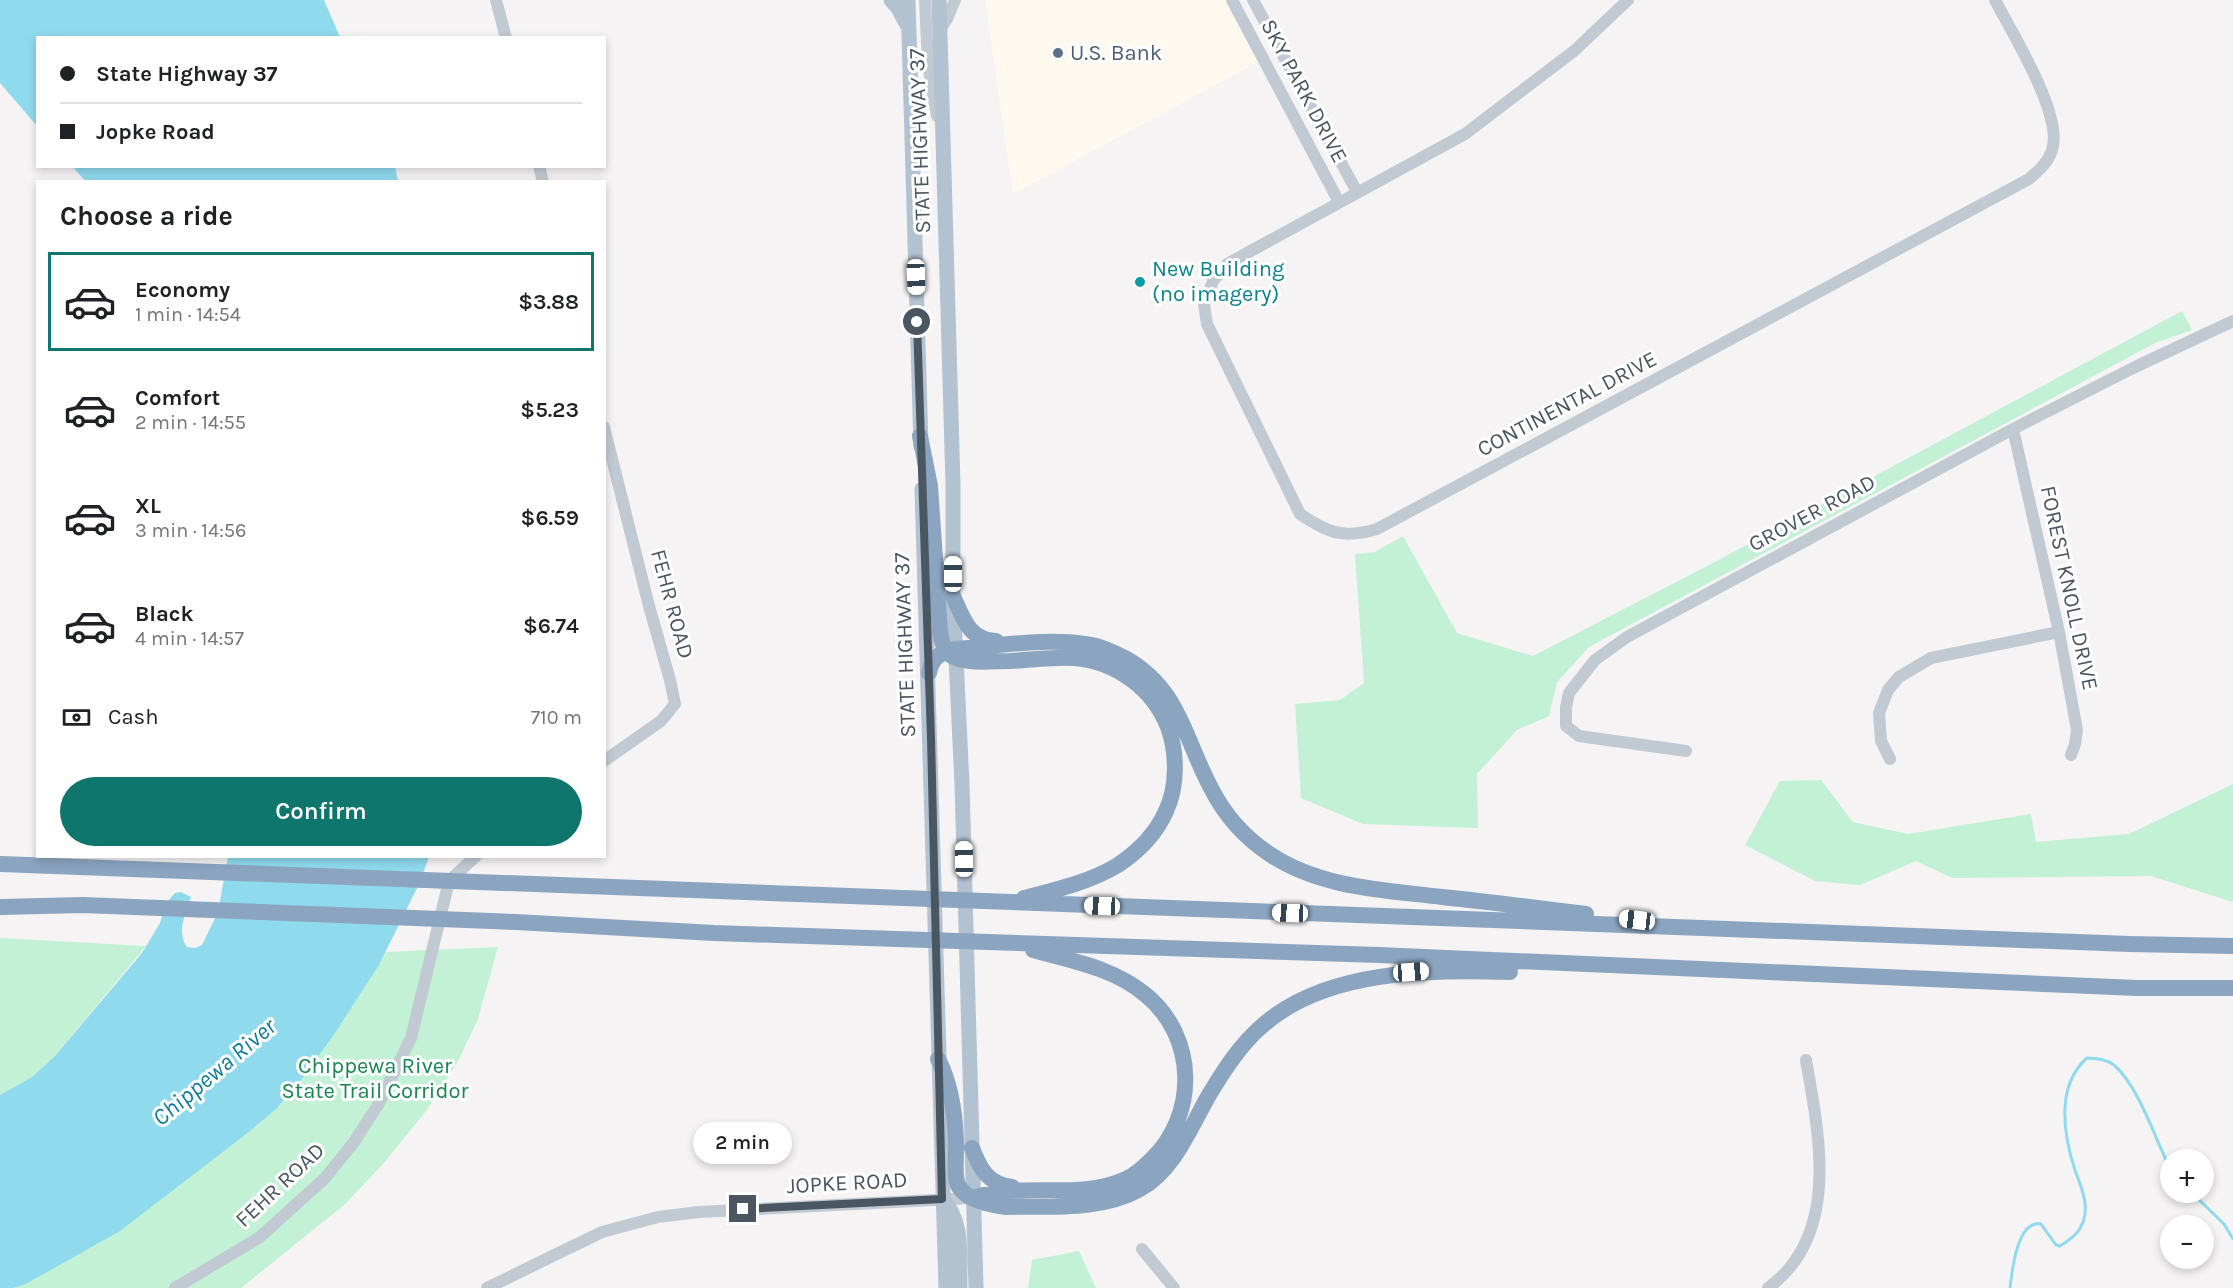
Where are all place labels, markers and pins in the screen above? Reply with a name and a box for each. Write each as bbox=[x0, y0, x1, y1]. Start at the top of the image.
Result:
place label: U.S. Bank bbox=[1070, 40, 1162, 66]
marker: U.S. Bank bbox=[1051, 46, 1065, 60]
place label: New Building (no imagery) bbox=[1152, 256, 1285, 307]
marker: New Building (no imagery) bbox=[1133, 275, 1147, 289]

